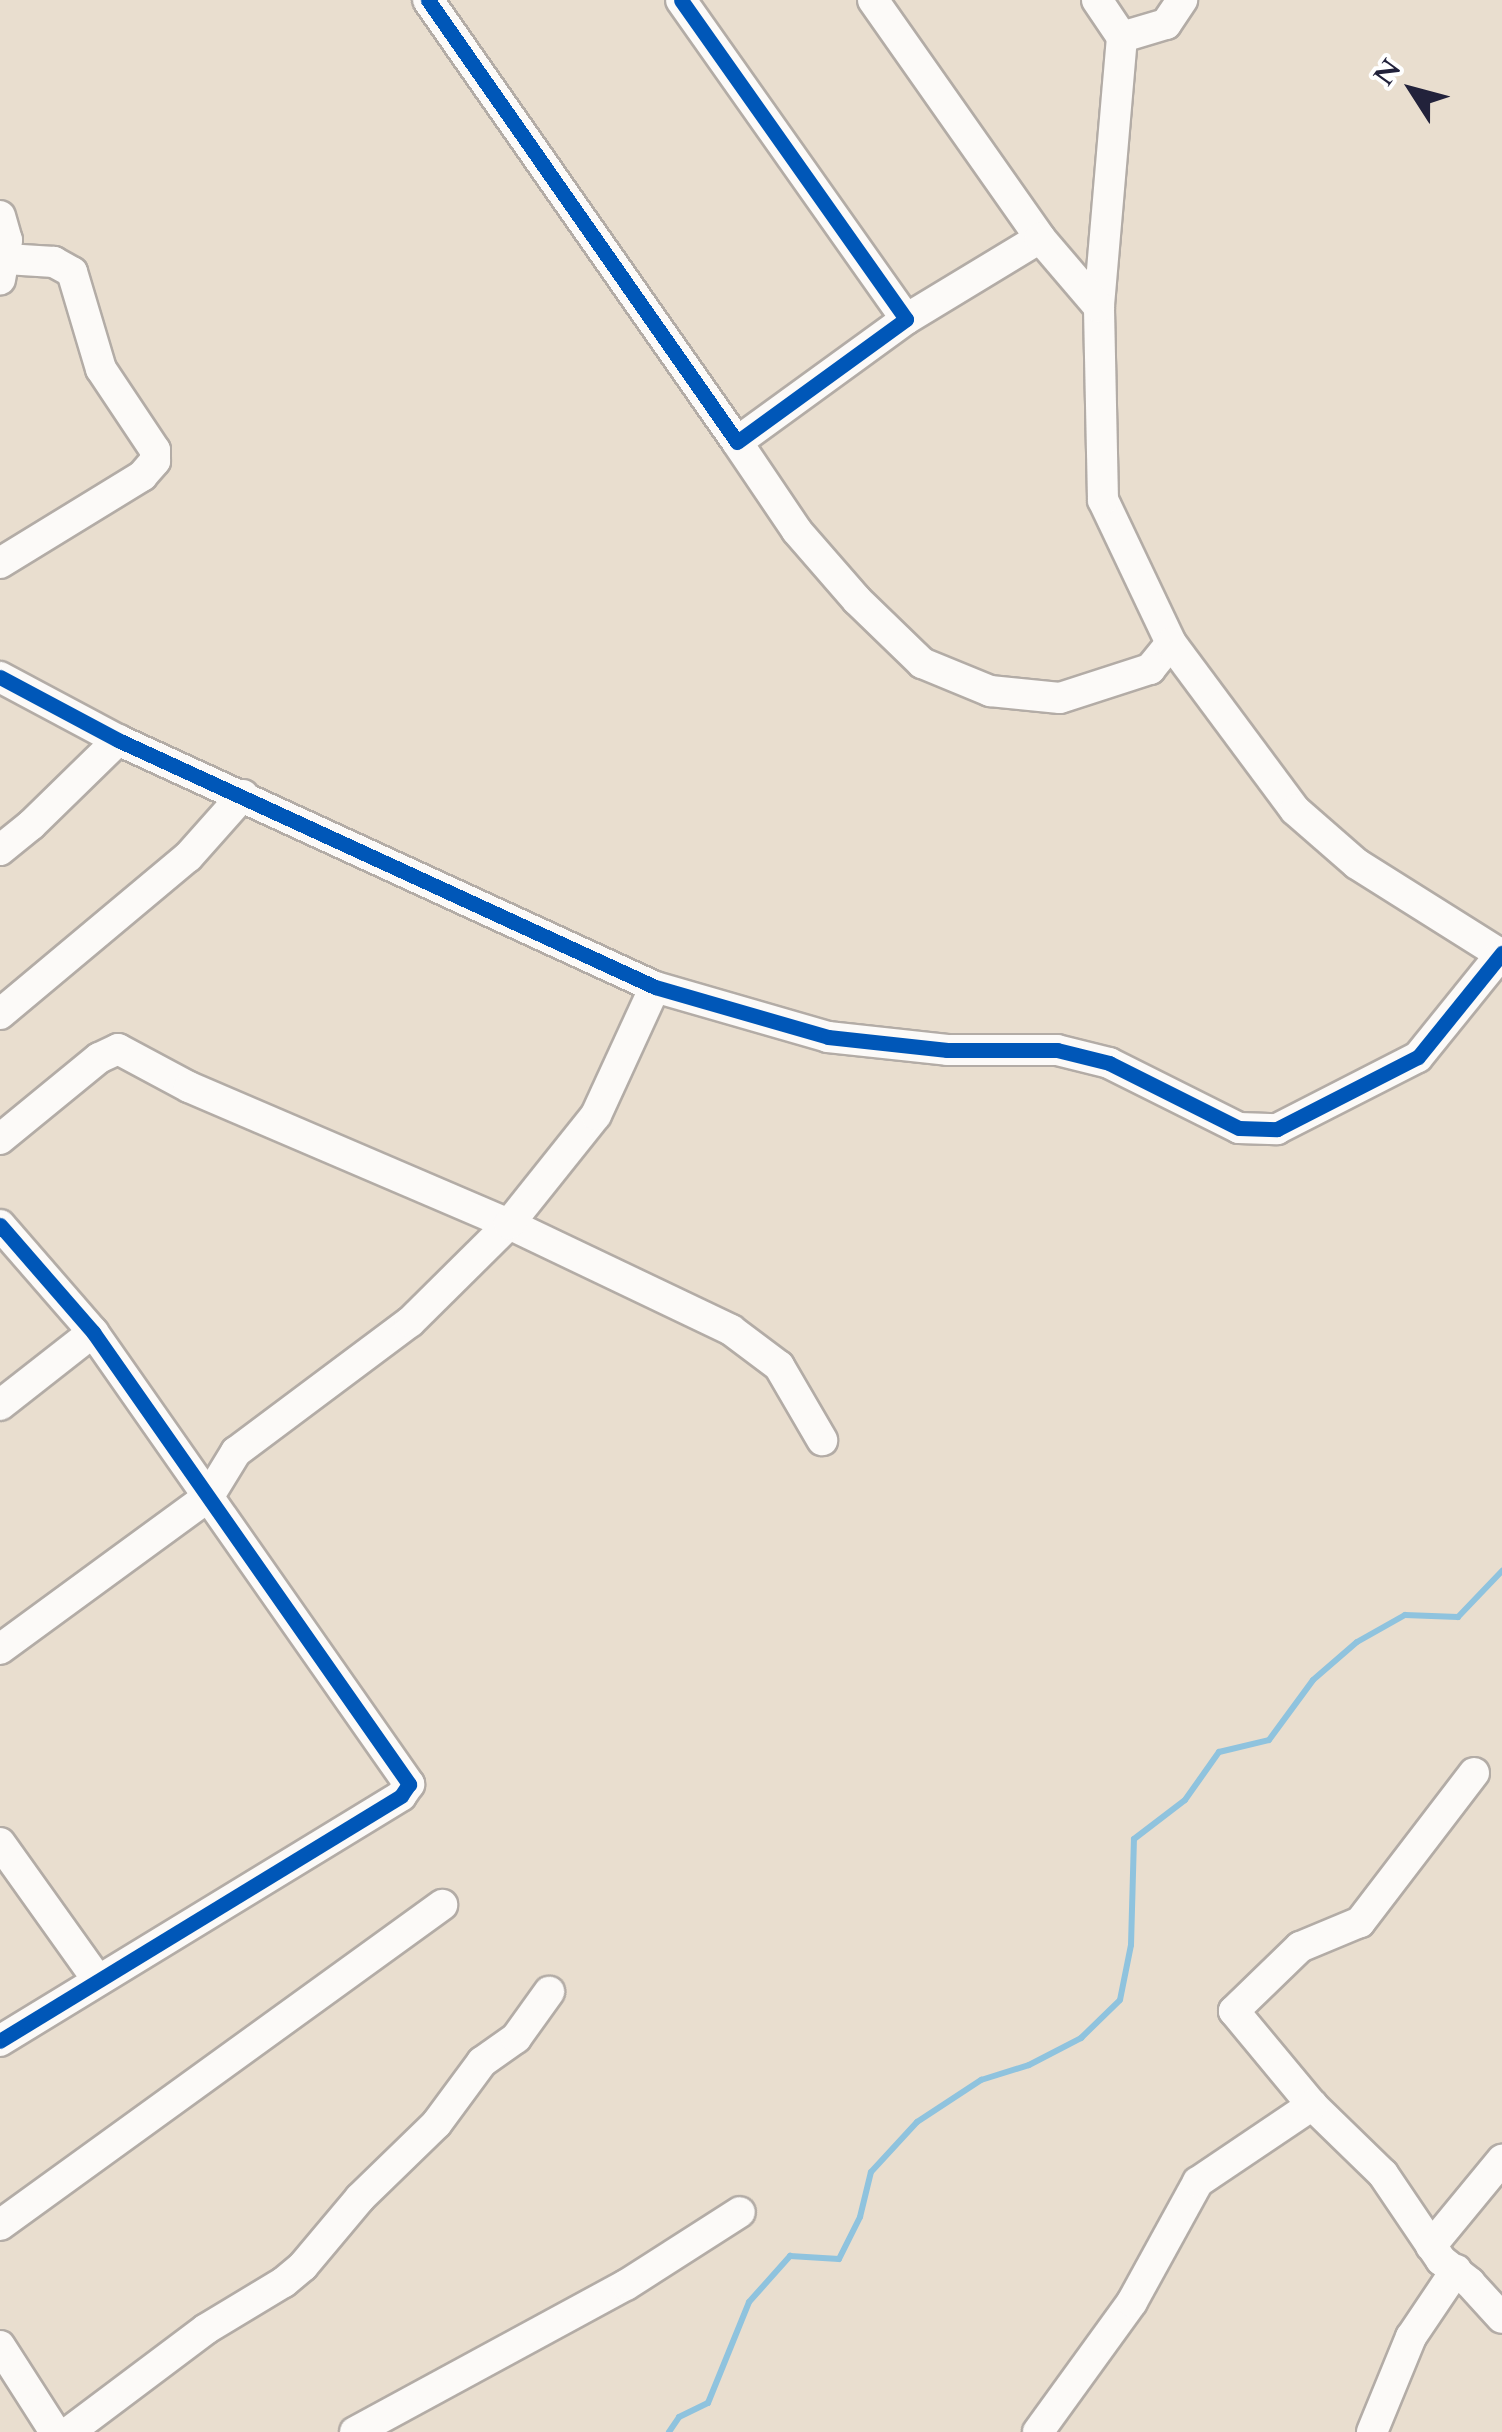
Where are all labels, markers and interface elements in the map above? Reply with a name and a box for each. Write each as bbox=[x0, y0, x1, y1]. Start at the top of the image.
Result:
north arrow bbox=[1362, 40, 1462, 140]
text: N bbox=[1365, 51, 1410, 93]

